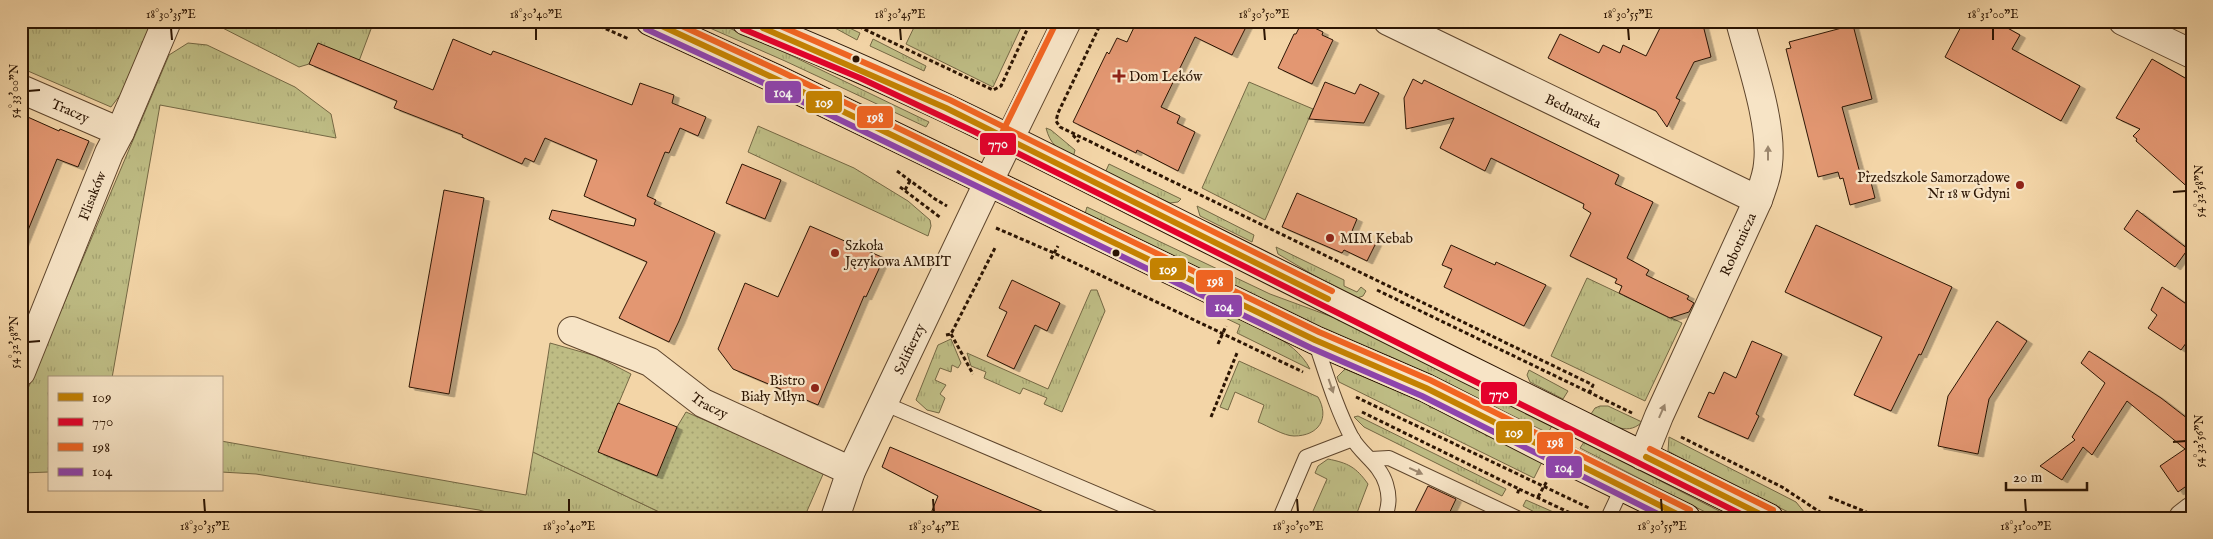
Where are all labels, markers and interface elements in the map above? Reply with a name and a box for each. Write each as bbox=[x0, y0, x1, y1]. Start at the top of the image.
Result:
text: 18°30'35"E bbox=[146, 7, 196, 22]
text: 18°30'40"E bbox=[510, 7, 562, 22]
text: 18°30'45"E bbox=[874, 7, 926, 22]
text: 18°30'50"E bbox=[1238, 7, 1290, 22]
text: 18°30'55"E bbox=[1603, 7, 1653, 22]
text: 18°31'00"E bbox=[1967, 7, 2019, 22]
unlabelled marker bbox=[851, 54, 861, 64]
text: 54°33'00"N bbox=[7, 63, 22, 118]
place label: Dom Leków bbox=[1129, 68, 1203, 86]
marker: Dom Leków bbox=[1113, 70, 1125, 82]
line badge: 104 bbox=[764, 80, 802, 104]
text: 104 bbox=[774, 84, 794, 102]
line badge: 109 bbox=[805, 90, 843, 114]
street label: Bednarska bbox=[1542, 90, 1605, 133]
text: 109 bbox=[815, 94, 833, 112]
street label: Traczy bbox=[48, 95, 92, 128]
line badge: 198 bbox=[856, 105, 894, 129]
text: 198 bbox=[867, 109, 884, 127]
line badge: 770 bbox=[979, 132, 1017, 156]
text: 770 bbox=[988, 135, 1008, 153]
one-way arrow bbox=[1764, 145, 1772, 161]
text: 54°32'58"N bbox=[2192, 164, 2207, 217]
street label: Flisaków bbox=[75, 168, 111, 223]
place label: Przedszkole Samorządowe Nr 18 w Gdyni bbox=[1857, 169, 2011, 203]
marker: Przedszkole Samorządowe Nr 18 w Gdyni bbox=[2014, 179, 2026, 191]
street label: Robotnicza bbox=[1716, 209, 1761, 279]
place label: MIM Kebab bbox=[1340, 230, 1413, 248]
marker: MIM Kebab bbox=[1324, 232, 1336, 244]
place label: Szkoła Językowa AMBIT bbox=[843, 237, 952, 271]
marker: Szkoła Językowa AMBIT bbox=[829, 247, 841, 259]
unlabelled marker bbox=[1111, 248, 1121, 258]
line badge: 109 bbox=[1149, 257, 1187, 281]
text: 109 bbox=[1159, 261, 1177, 279]
line badge: 198 bbox=[1195, 269, 1234, 293]
text: 198 bbox=[1207, 273, 1224, 291]
line badge: 104 bbox=[1205, 294, 1243, 318]
text: 104 bbox=[1215, 298, 1235, 316]
text: 54°32'58"N bbox=[7, 315, 22, 368]
street label: Szlifierzy bbox=[890, 321, 930, 378]
place label: Bistro Biały Młyn bbox=[741, 372, 806, 406]
legend bbox=[48, 376, 222, 492]
one-way arrow bbox=[1328, 379, 1335, 394]
line badge: 770 bbox=[1480, 381, 1518, 405]
marker: Bistro Biały Młyn bbox=[809, 382, 821, 394]
text: 770 bbox=[1489, 385, 1509, 403]
text: 109 bbox=[92, 388, 111, 407]
street label: Traczy bbox=[687, 389, 731, 423]
one-way arrow bbox=[1658, 404, 1666, 418]
text: 770 bbox=[92, 412, 113, 431]
text: 54°32'56"N bbox=[2192, 414, 2207, 468]
line badge: 109 bbox=[1495, 420, 1533, 444]
text: 109 bbox=[1505, 424, 1523, 442]
line badge: 198 bbox=[1536, 431, 1574, 455]
text: 198 bbox=[1547, 434, 1564, 452]
text: 198 bbox=[92, 438, 110, 457]
line badge: 104 bbox=[1545, 455, 1583, 479]
text: 104 bbox=[1555, 459, 1575, 477]
scale bar bbox=[2006, 459, 2087, 491]
text: 104 bbox=[92, 462, 113, 481]
one-way arrow bbox=[1409, 467, 1423, 475]
text: 20 m bbox=[2013, 468, 2043, 487]
text: 18°30'35"E bbox=[180, 519, 230, 534]
text: 18°30'40"E bbox=[543, 519, 595, 534]
text: 18°30'45"E bbox=[908, 519, 960, 534]
text: 18°30'50"E bbox=[1272, 519, 1324, 534]
text: 18°30'55"E bbox=[1637, 519, 1687, 534]
text: 18°31'00"E bbox=[2000, 519, 2052, 534]

